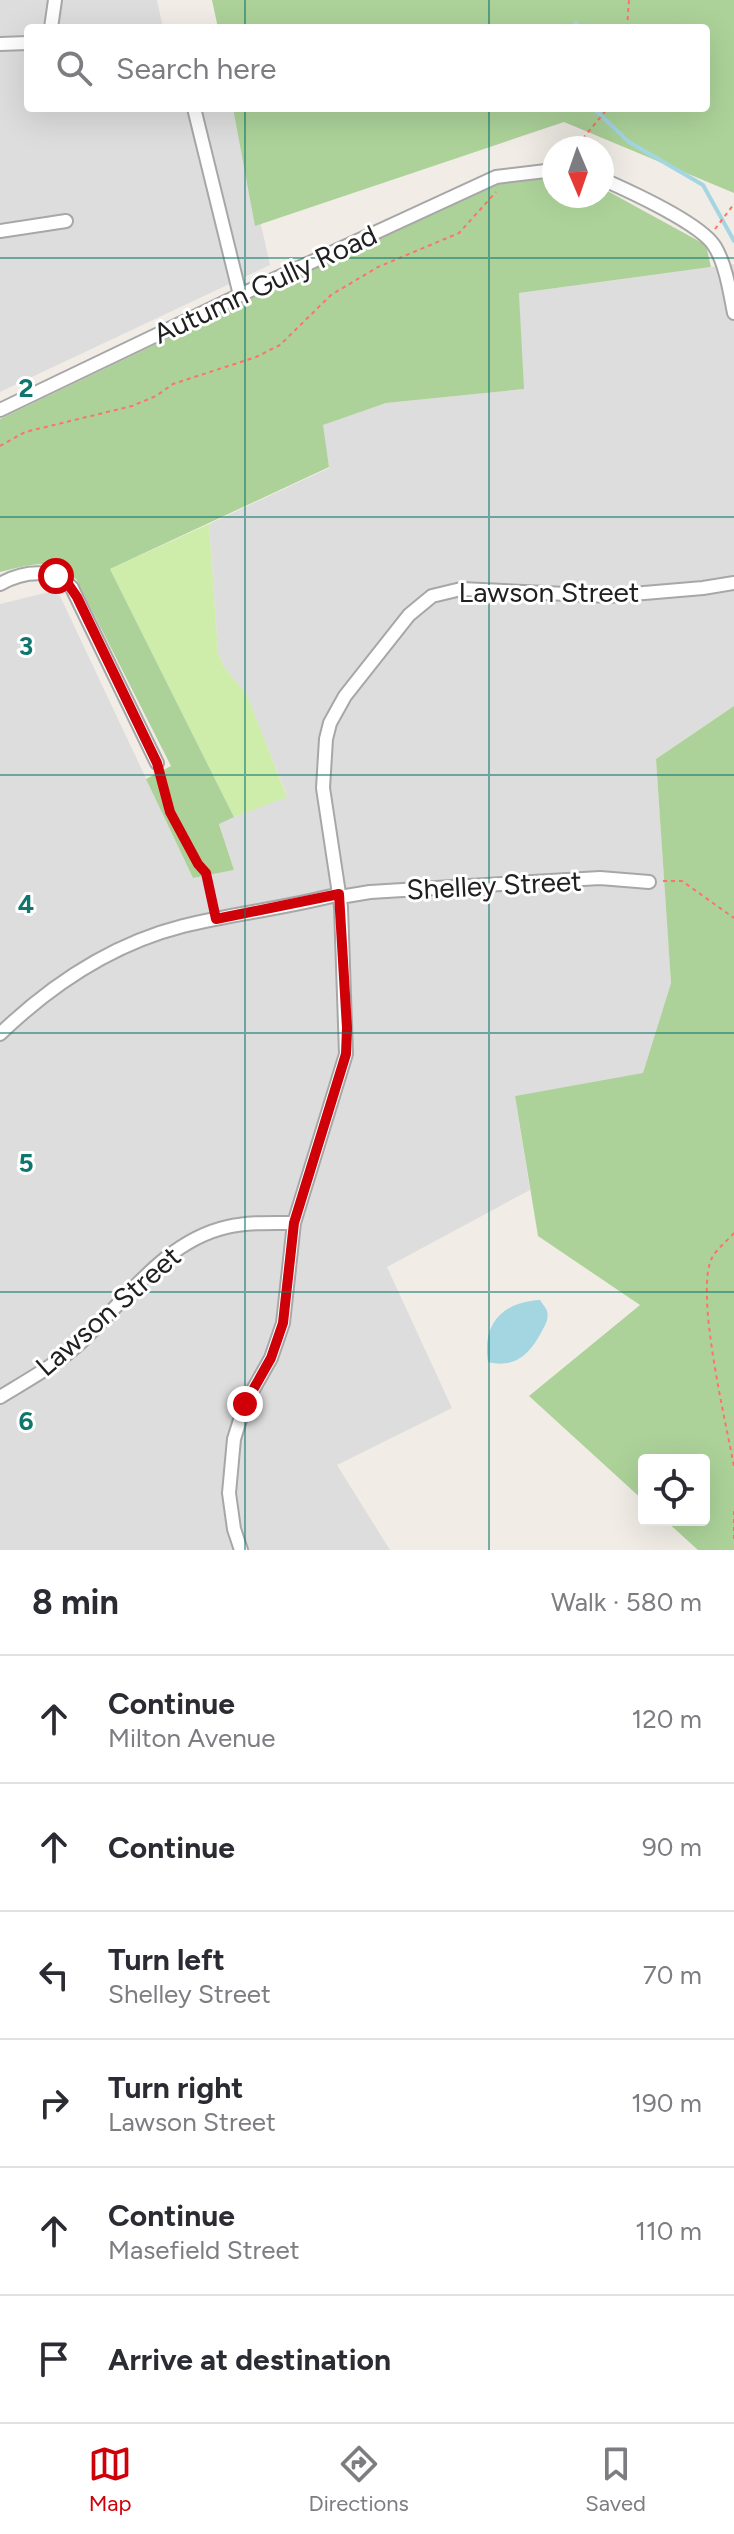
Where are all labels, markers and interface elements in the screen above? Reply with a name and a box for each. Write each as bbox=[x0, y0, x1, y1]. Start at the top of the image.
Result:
search box bbox=[24, 24, 710, 112]
icon: search bbox=[52, 46, 96, 90]
text: Search here bbox=[116, 50, 276, 87]
north arrow bbox=[542, 136, 614, 208]
street label: Autumn Gully Road bbox=[148, 217, 382, 351]
text: 2 bbox=[18, 372, 34, 404]
route start bbox=[38, 558, 74, 594]
street label: Lawson Street bbox=[459, 575, 639, 609]
text: 3 bbox=[19, 630, 33, 662]
street label: Shelley Street bbox=[406, 863, 582, 907]
text: 4 bbox=[18, 888, 34, 920]
text: 5 bbox=[18, 1147, 34, 1179]
street label: Lawson Street bbox=[29, 1239, 187, 1383]
route end bbox=[227, 1386, 263, 1422]
text: 6 bbox=[18, 1405, 34, 1437]
map controls bbox=[638, 1454, 710, 1526]
button: locate bbox=[638, 1454, 710, 1526]
text: 8 min bbox=[32, 1582, 119, 1623]
text: Walk · 580 m bbox=[551, 1586, 702, 1618]
text: Continue bbox=[108, 1685, 235, 1722]
icon: ahead bbox=[32, 1697, 76, 1741]
text: 120 m bbox=[632, 1703, 702, 1735]
text: Milton Avenue bbox=[108, 1722, 275, 1754]
icon: ahead bbox=[32, 1825, 76, 1869]
text: Continue bbox=[108, 1829, 235, 1866]
text: 90 m bbox=[642, 1831, 702, 1863]
text: Turn left bbox=[108, 1941, 225, 1978]
icon: left bbox=[32, 1953, 76, 1997]
text: 70 m bbox=[643, 1959, 702, 1991]
text: Shelley Street bbox=[108, 1978, 271, 2010]
text: Turn right bbox=[108, 2069, 243, 2106]
icon: right bbox=[32, 2081, 76, 2125]
text: 190 m bbox=[631, 2087, 702, 2119]
text: Lawson Street bbox=[108, 2106, 276, 2138]
text: Continue bbox=[108, 2197, 235, 2234]
icon: ahead bbox=[32, 2209, 76, 2253]
text: 110 m bbox=[635, 2215, 702, 2247]
text: Masefield Street bbox=[108, 2234, 300, 2266]
icon: arrive bbox=[32, 2337, 76, 2381]
text: Arrive at destination bbox=[108, 2341, 391, 2378]
tab: Map bbox=[88, 2442, 132, 2517]
tab: Directions bbox=[309, 2442, 409, 2517]
tab: Saved bbox=[585, 2442, 646, 2517]

